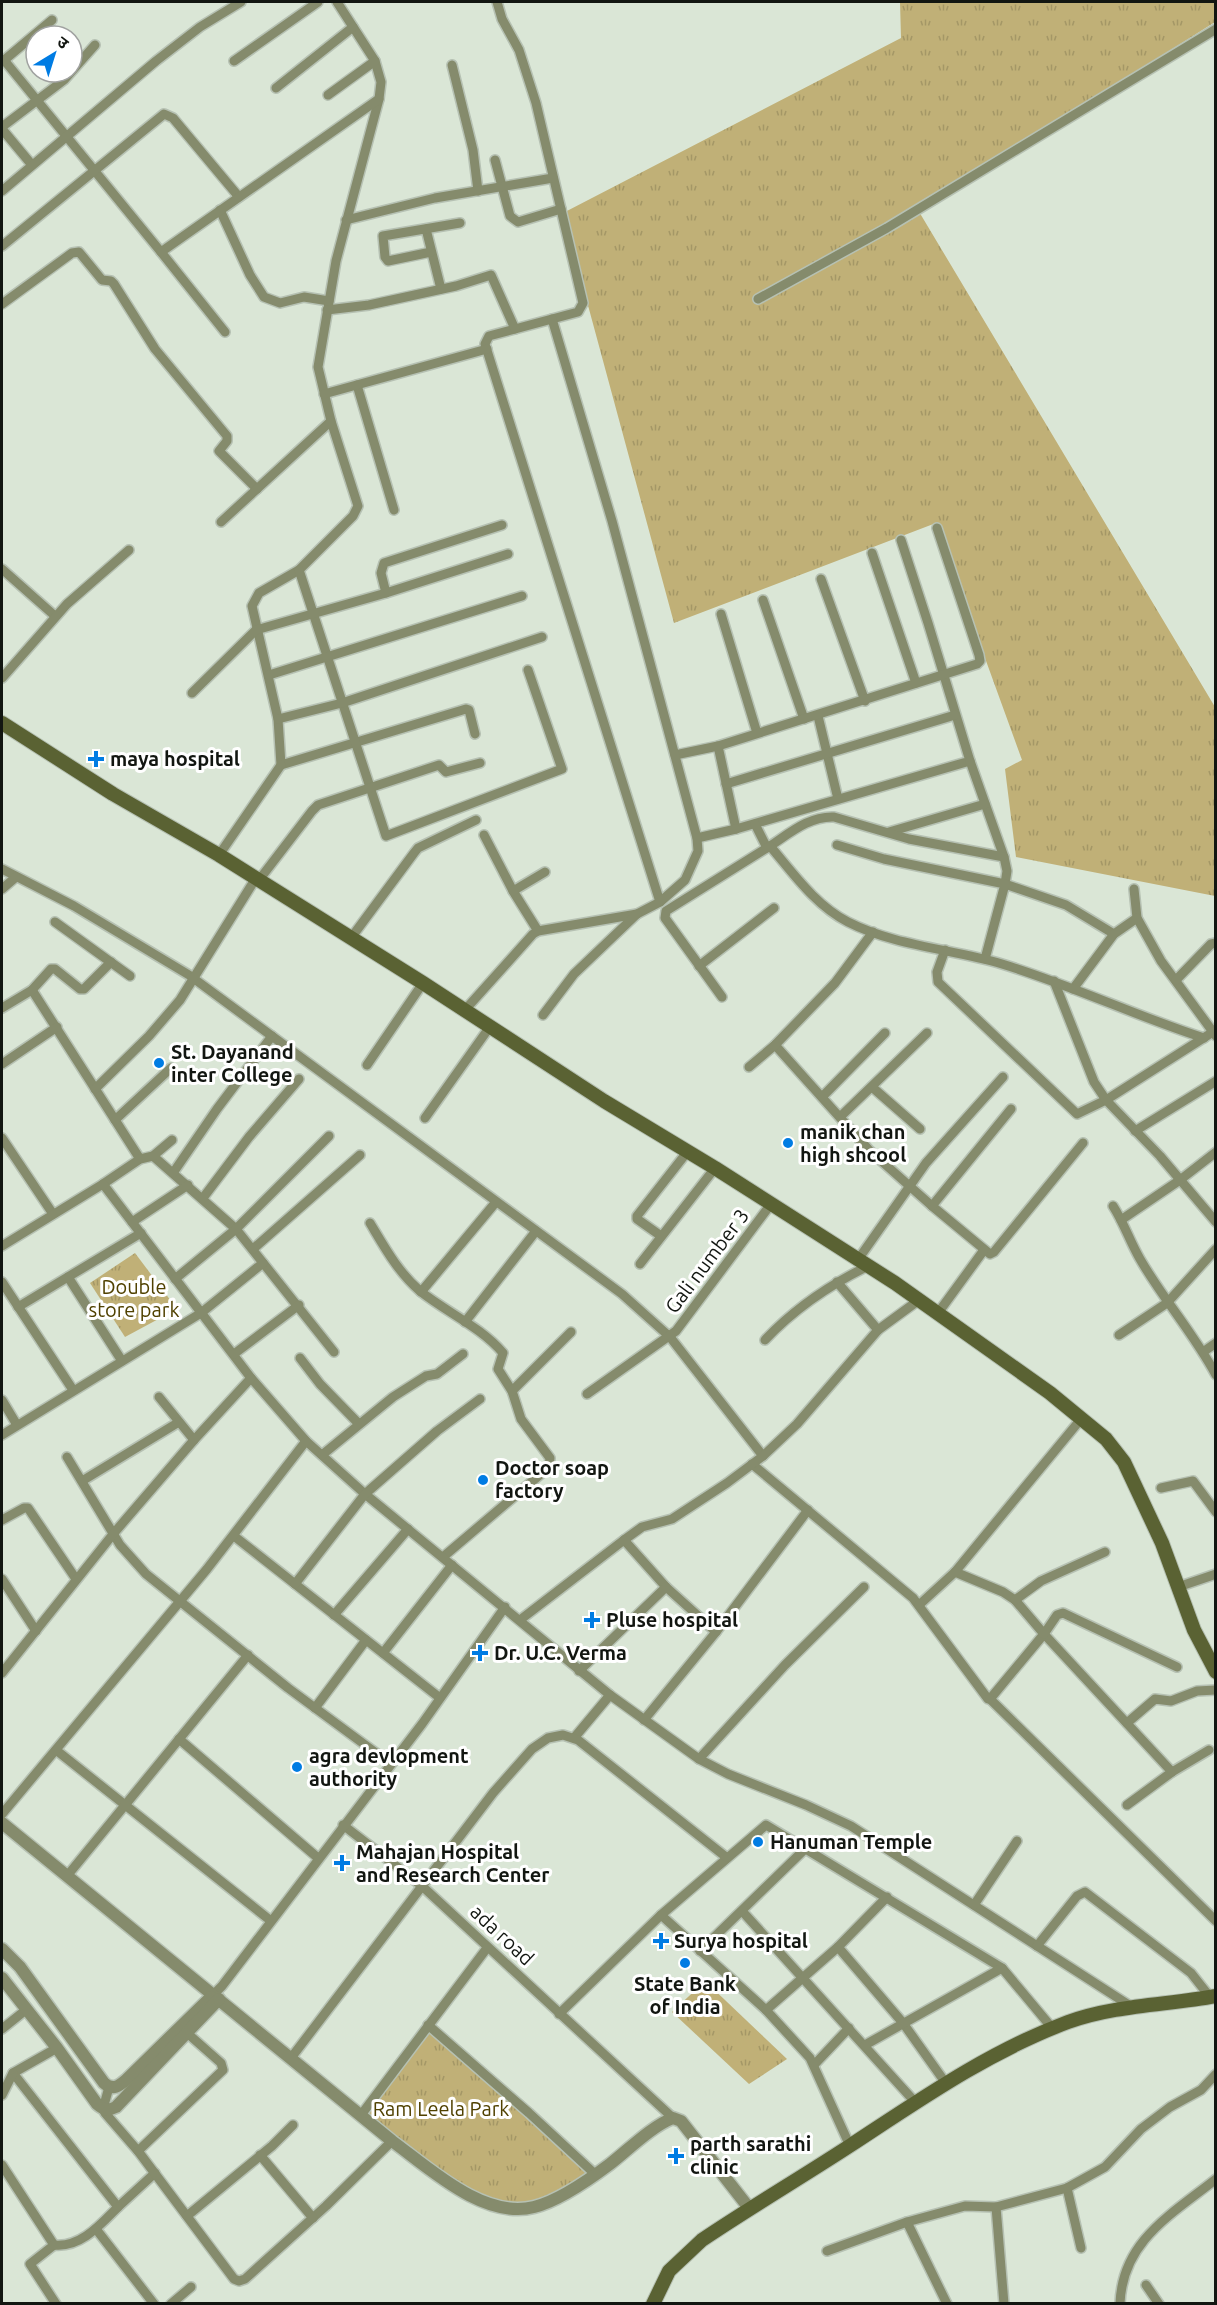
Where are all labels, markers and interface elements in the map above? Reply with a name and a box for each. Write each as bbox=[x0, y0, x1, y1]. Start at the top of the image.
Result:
north arrow bbox=[24, 24, 84, 84]
text: उ bbox=[54, 32, 73, 53]
place label: maya hospital bbox=[110, 747, 240, 770]
marker: maya hospital bbox=[87, 750, 105, 768]
place label: St. Dayanand inter College bbox=[171, 1040, 294, 1086]
marker: St. Dayanand inter College bbox=[152, 1056, 166, 1070]
place label: manik chan high shcool bbox=[800, 1120, 906, 1166]
marker: manik chan high shcool bbox=[781, 1136, 795, 1150]
street label: Gali number 3 bbox=[660, 1204, 753, 1317]
park label: Double store park bbox=[88, 1275, 180, 1321]
place label: Doctor soap factory bbox=[495, 1456, 609, 1502]
marker: Doctor soap factory bbox=[476, 1473, 490, 1487]
place label: Pluse hospital bbox=[606, 1608, 738, 1631]
marker: Pluse hospital bbox=[583, 1611, 601, 1629]
place label: Dr. U.C. Verma bbox=[494, 1641, 627, 1664]
marker: Dr. U.C. Verma bbox=[471, 1644, 489, 1662]
place label: agra devlopment authority bbox=[309, 1744, 469, 1790]
marker: agra devlopment authority bbox=[290, 1760, 304, 1774]
place label: Hanuman Temple bbox=[770, 1830, 932, 1853]
marker: Hanuman Temple bbox=[751, 1835, 765, 1849]
place label: Mahajan Hospital and Research Center bbox=[356, 1840, 550, 1886]
marker: Mahajan Hospital and Research Center bbox=[333, 1854, 351, 1872]
street label: ada road bbox=[466, 1900, 539, 1970]
place label: Surya hospital bbox=[674, 1929, 808, 1952]
marker: Surya hospital bbox=[652, 1932, 670, 1950]
marker: State Bank of India bbox=[678, 1956, 692, 1970]
place label: State Bank of India bbox=[634, 1972, 736, 2018]
park label: Ram Leela Park bbox=[373, 2097, 509, 2120]
place label: parth sarathi clinic bbox=[690, 2132, 811, 2178]
marker: parth sarathi clinic bbox=[667, 2147, 685, 2165]

